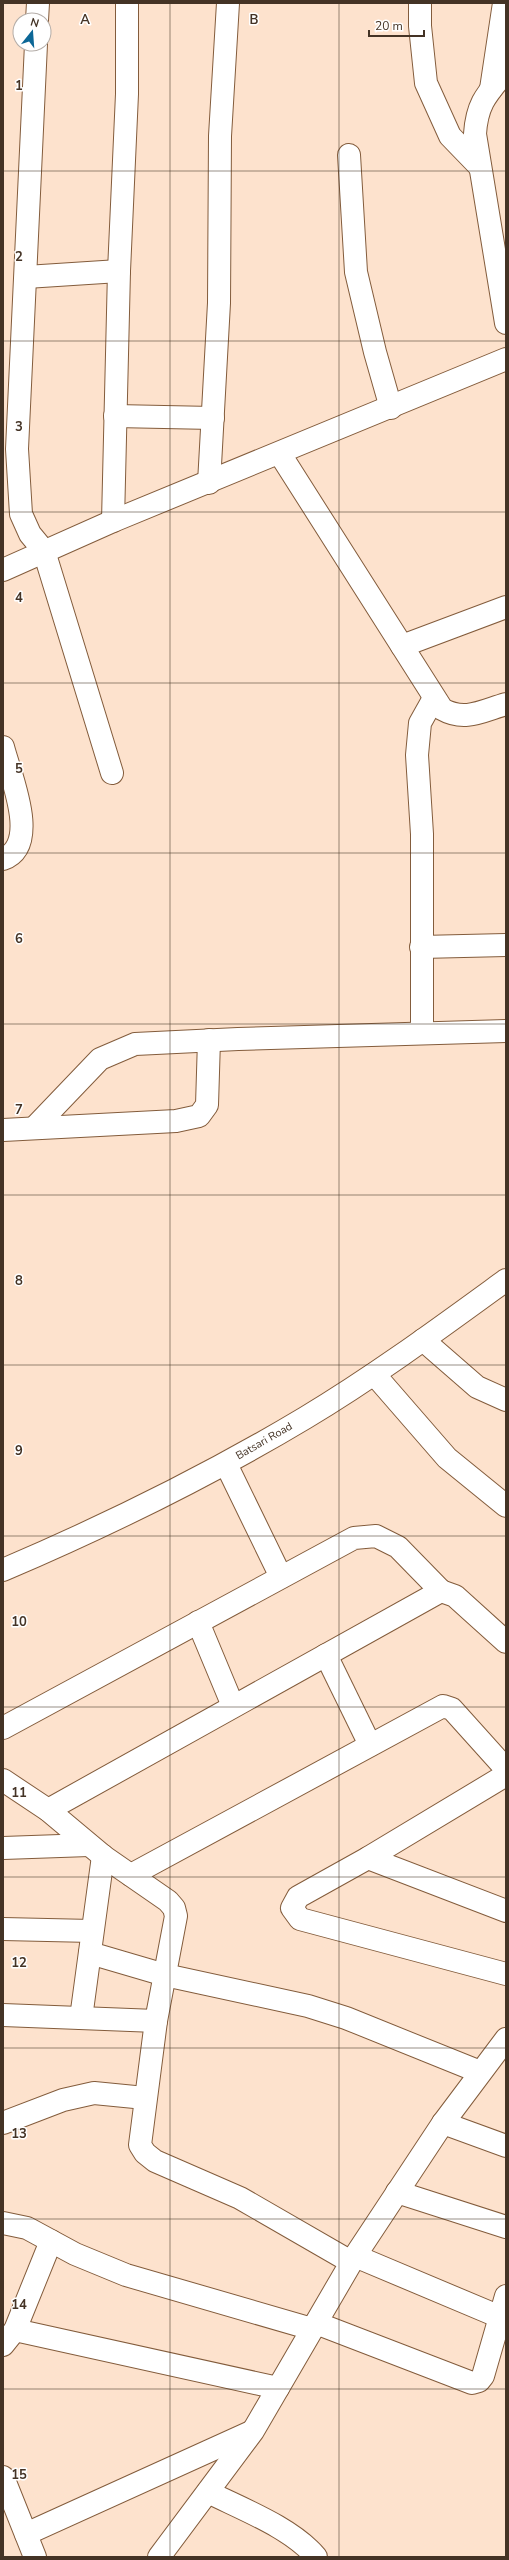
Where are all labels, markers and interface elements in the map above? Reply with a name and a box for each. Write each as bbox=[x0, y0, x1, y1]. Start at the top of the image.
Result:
text: A bbox=[80, 11, 90, 29]
text: B bbox=[250, 11, 259, 29]
north arrow bbox=[12, 12, 52, 52]
scale bar bbox=[369, 12, 424, 38]
text: N bbox=[29, 15, 41, 31]
text: 20 m bbox=[375, 18, 403, 34]
text: 1 bbox=[15, 77, 23, 95]
text: 2 bbox=[15, 248, 23, 266]
text: 3 bbox=[15, 418, 23, 436]
text: 4 bbox=[15, 589, 23, 607]
text: 5 bbox=[15, 760, 23, 778]
text: 6 bbox=[15, 930, 23, 948]
text: 7 bbox=[15, 1101, 23, 1119]
text: 8 bbox=[15, 1272, 23, 1290]
street label: Batsari Road bbox=[233, 1419, 295, 1463]
text: 9 bbox=[15, 1442, 23, 1460]
text: 10 bbox=[11, 1613, 27, 1631]
text: 11 bbox=[11, 1784, 27, 1802]
text: 12 bbox=[11, 1954, 27, 1972]
text: 13 bbox=[11, 2125, 27, 2143]
text: 14 bbox=[11, 2296, 27, 2314]
text: 15 bbox=[11, 2466, 27, 2484]

